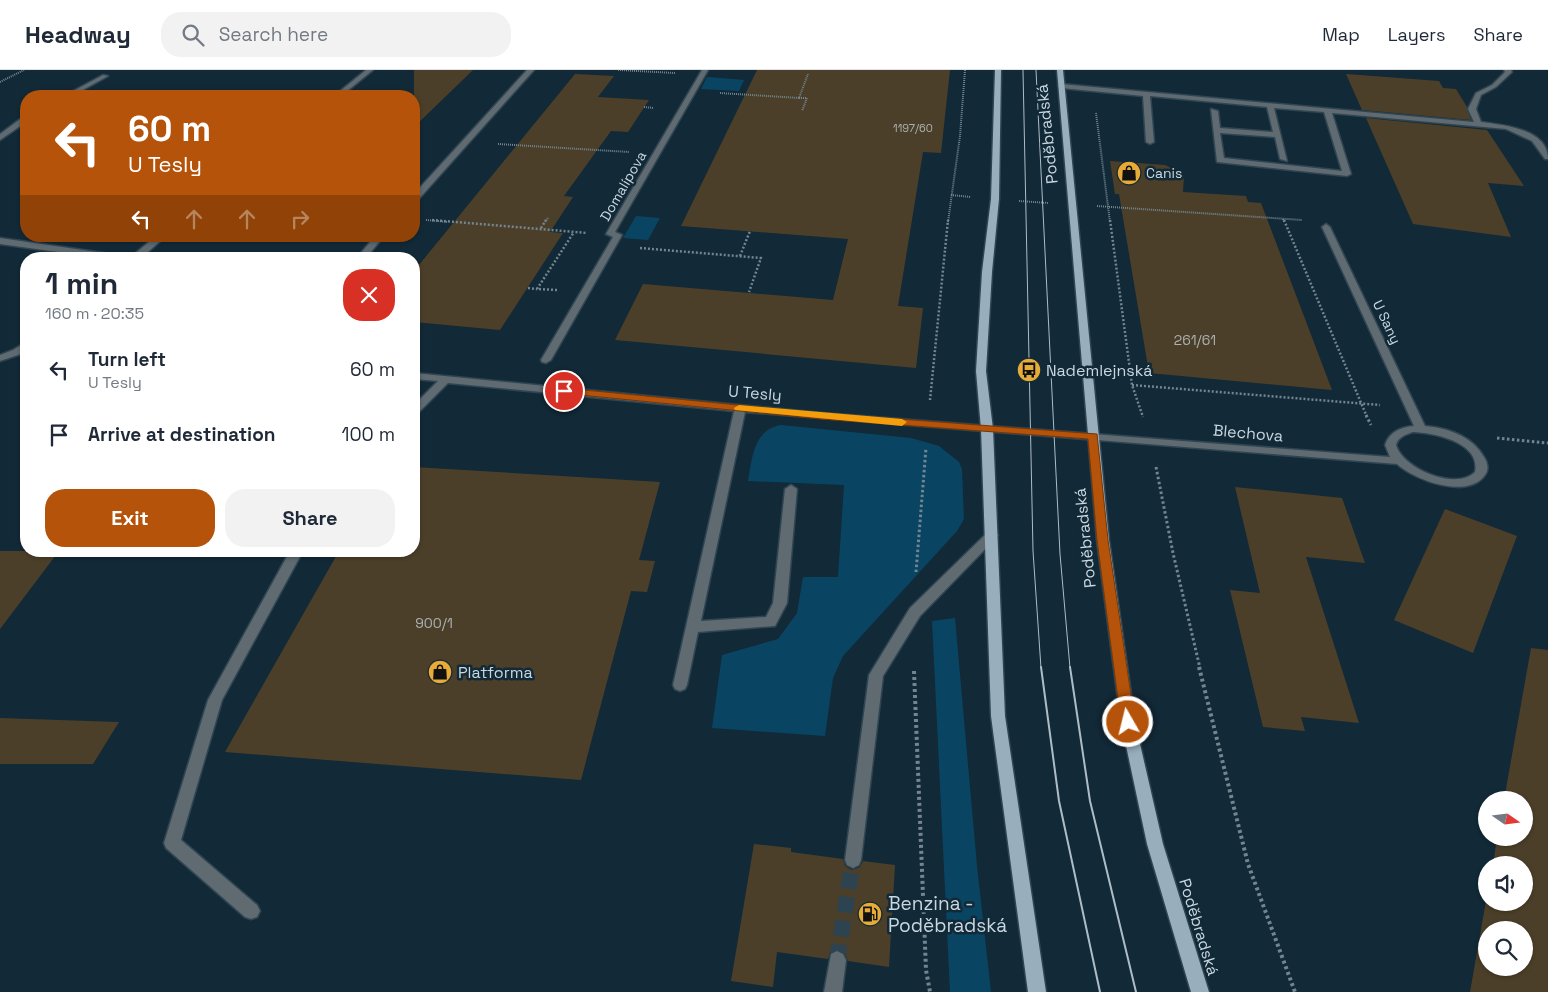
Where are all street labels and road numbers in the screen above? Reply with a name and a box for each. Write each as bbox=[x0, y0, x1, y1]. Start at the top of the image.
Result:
street label: Poděbradská bbox=[1031, 83, 1063, 185]
street label: Domalípova bbox=[596, 148, 650, 224]
street label: U Sany bbox=[1369, 297, 1405, 347]
street label: U Tesly bbox=[727, 380, 783, 406]
street label: Blechova bbox=[1212, 419, 1284, 447]
street label: Poděbradská bbox=[1069, 487, 1101, 589]
street label: Poděbradská bbox=[1174, 876, 1224, 978]

